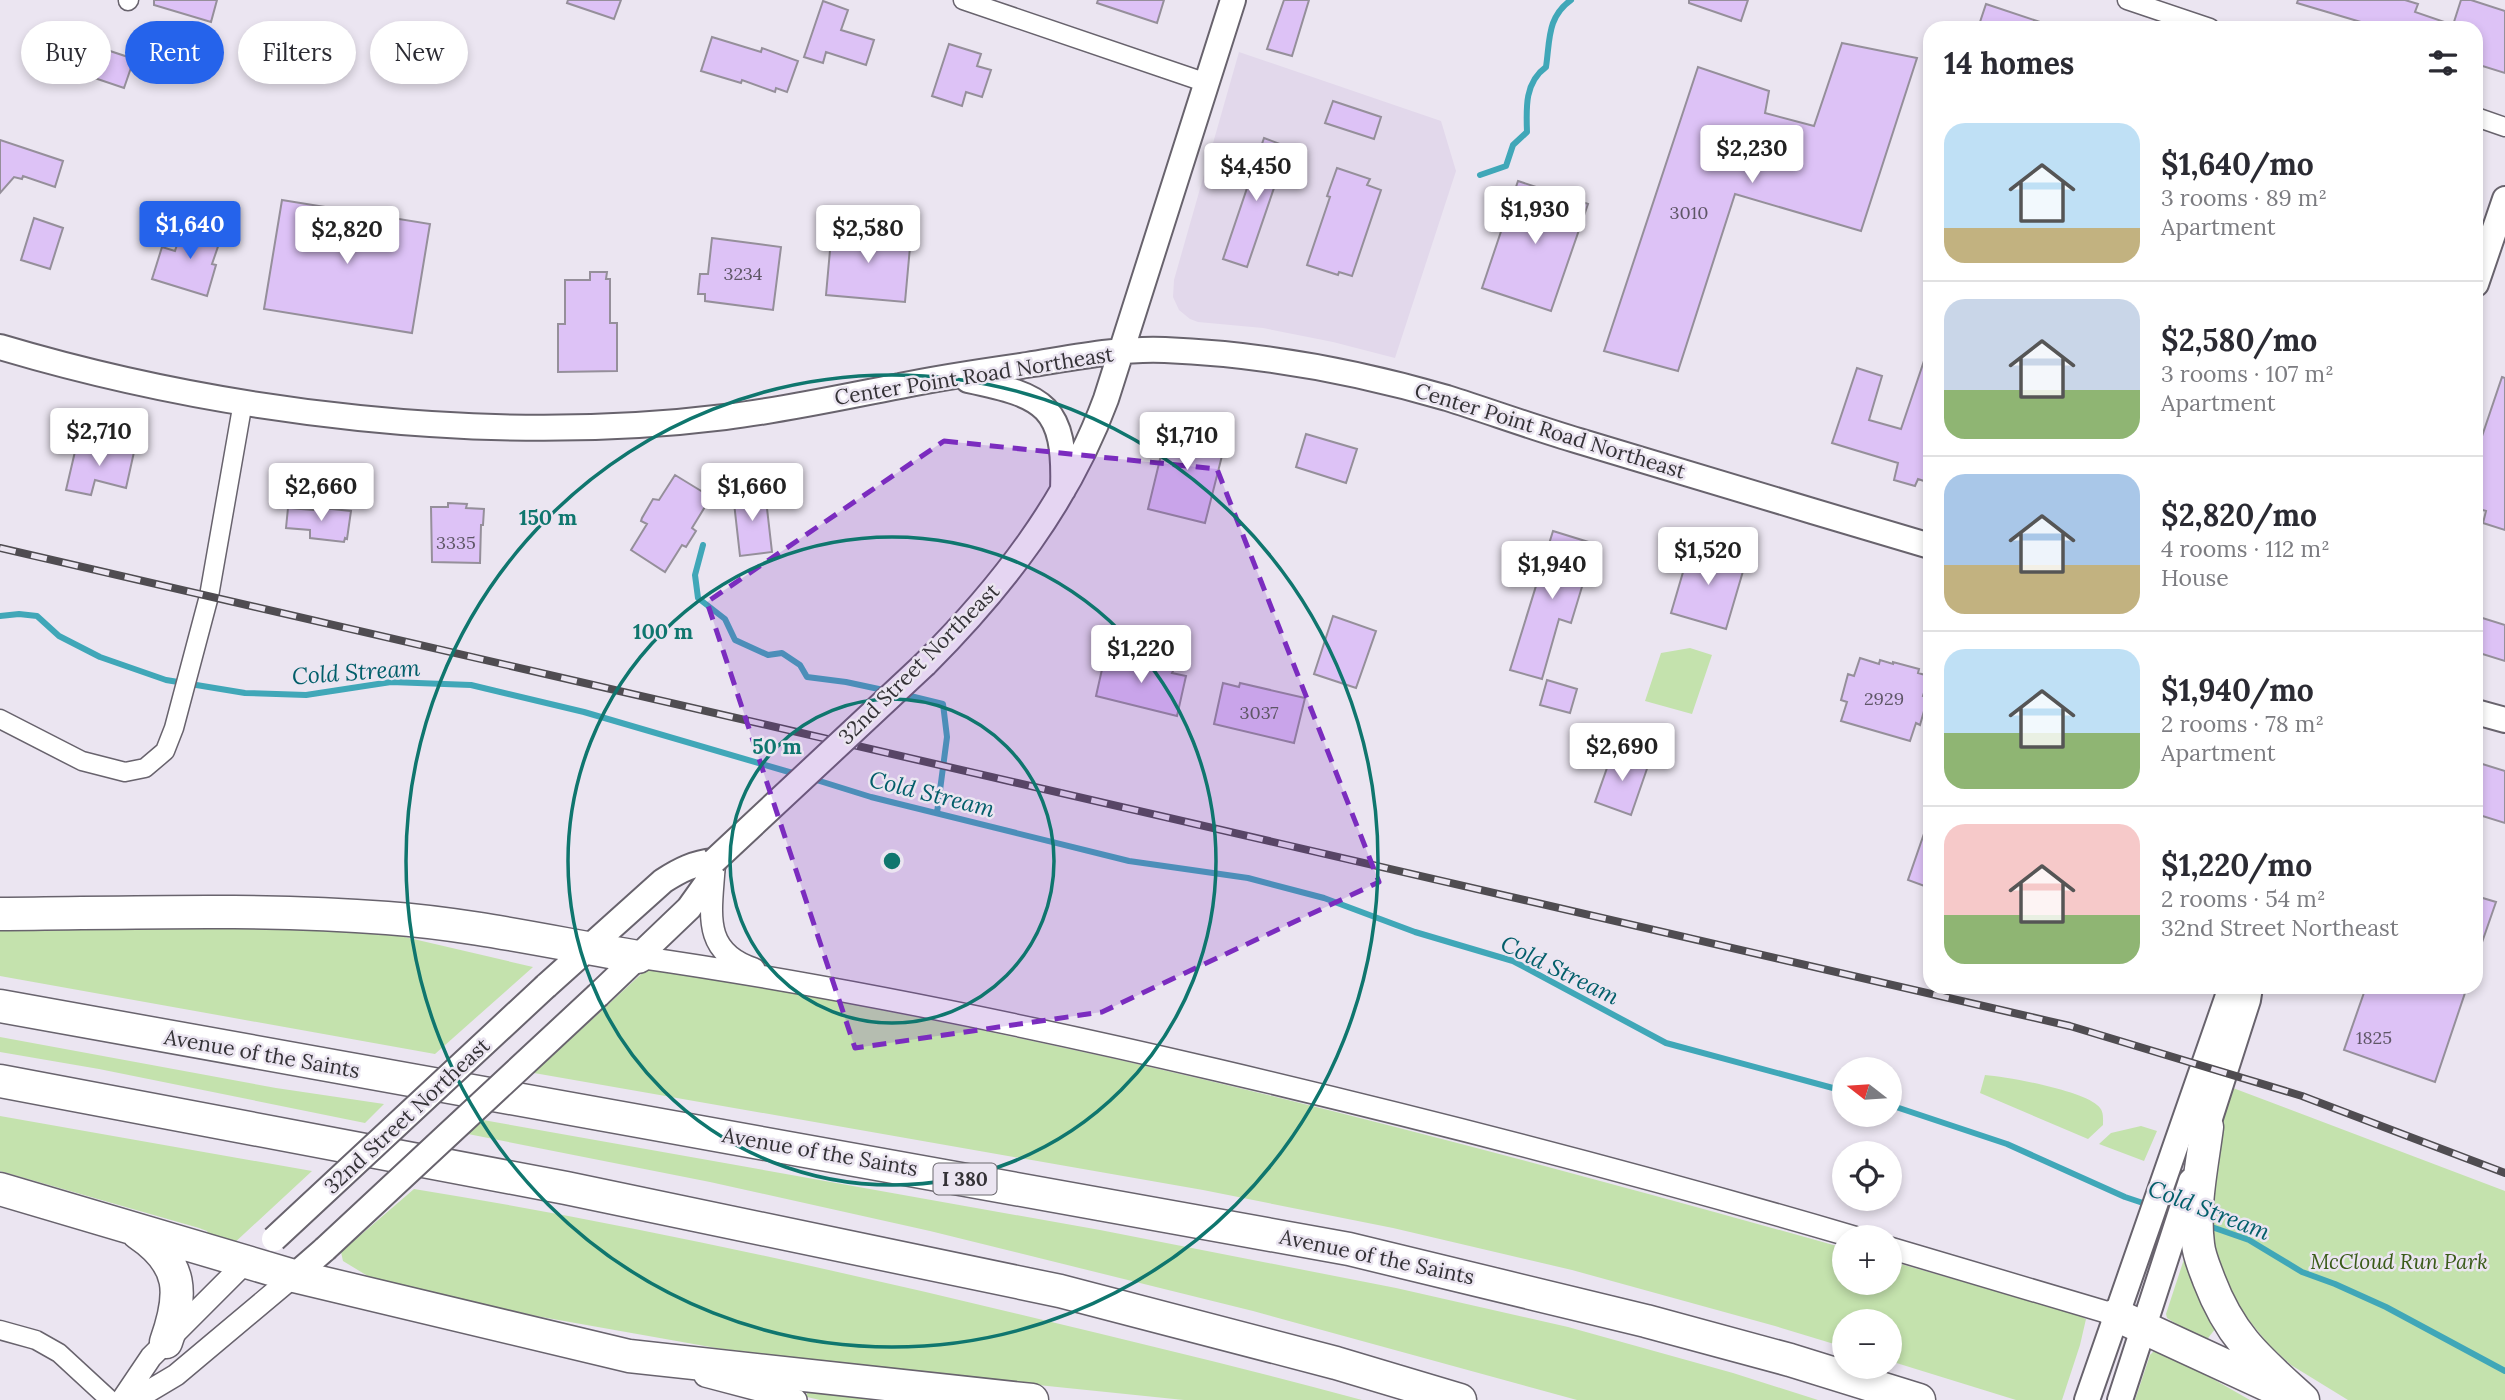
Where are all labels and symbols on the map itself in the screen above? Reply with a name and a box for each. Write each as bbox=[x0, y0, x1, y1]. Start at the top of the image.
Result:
pin: $2,230 bbox=[1695, 125, 1809, 185]
pin: $4,450 bbox=[1199, 144, 1313, 203]
pin: $1,930 bbox=[1478, 187, 1592, 246]
house number: 3010 bbox=[1670, 201, 1708, 224]
pin: $1,640 bbox=[133, 202, 247, 261]
pin: $2,580 bbox=[811, 205, 925, 265]
pin: $2,820 bbox=[290, 206, 404, 266]
house number: 3234 bbox=[723, 262, 763, 285]
street label: Center Point Road Northeast bbox=[833, 340, 1116, 411]
street label: Center Point Road Northeast bbox=[1411, 376, 1690, 485]
pin: $2,710 bbox=[42, 408, 156, 468]
pin: $1,710 bbox=[1130, 412, 1244, 472]
pin: $2,660 bbox=[264, 463, 378, 523]
pin: $1,660 bbox=[695, 463, 809, 523]
text: 150 m bbox=[519, 504, 577, 531]
pin: $1,520 bbox=[1651, 528, 1765, 587]
house number: 3335 bbox=[436, 531, 476, 554]
pin: $1,940 bbox=[1495, 542, 1609, 601]
street label: 32nd Street Northeast bbox=[832, 577, 1005, 750]
text: 100 m bbox=[633, 618, 693, 645]
pin: $1,220 bbox=[1084, 626, 1198, 685]
water label: Cold Stream bbox=[291, 653, 421, 690]
house number: 2929 bbox=[1864, 687, 1904, 710]
house number: 3037 bbox=[1239, 701, 1279, 724]
pin: $2,690 bbox=[1565, 724, 1679, 783]
text: 50 m bbox=[752, 733, 802, 760]
water label: Cold Stream bbox=[866, 764, 998, 823]
centre of rings bbox=[880, 849, 904, 873]
water label: Cold Stream bbox=[1496, 928, 1624, 1011]
street label: Avenue of the Saints bbox=[161, 1023, 362, 1084]
house number: 1825 bbox=[2356, 1026, 2392, 1049]
street label: 32nd Street Northeast bbox=[318, 1031, 496, 1199]
north arrow bbox=[1832, 1057, 1902, 1127]
street label: Avenue of the Saints bbox=[719, 1121, 920, 1182]
road number: I 380 bbox=[934, 1163, 996, 1194]
water label: Cold Stream bbox=[2144, 1173, 2274, 1246]
street label: Avenue of the Saints bbox=[1276, 1222, 1477, 1290]
park label: McCloud Run Park bbox=[2310, 1248, 2488, 1275]

